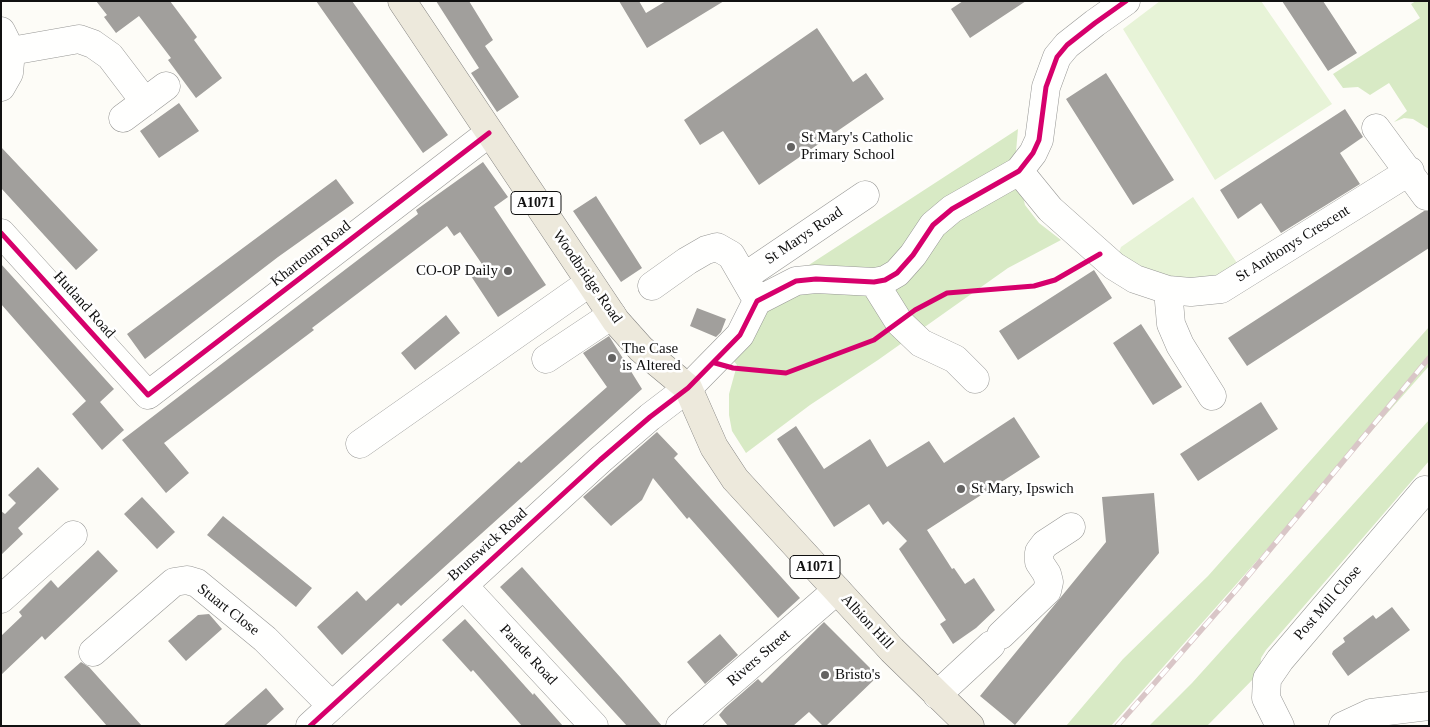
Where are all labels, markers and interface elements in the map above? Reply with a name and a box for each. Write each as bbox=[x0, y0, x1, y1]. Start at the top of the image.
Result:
place label: St Mary's Catholic Primary School bbox=[801, 129, 913, 164]
marker: St Mary's Catholic Primary School bbox=[785, 141, 797, 153]
road number: A1071 bbox=[511, 192, 561, 214]
street label: St Anthonys Crescent bbox=[1233, 202, 1353, 286]
street label: St Marys Road bbox=[762, 203, 846, 269]
street label: Khartoum Road bbox=[268, 217, 354, 291]
street label: Woodbridge Road bbox=[548, 227, 626, 327]
place label: CO-OP Daily bbox=[416, 262, 498, 280]
marker: CO-OP Daily bbox=[502, 265, 514, 277]
street label: Hutland Road bbox=[49, 268, 119, 342]
place label: The Case is Altered bbox=[622, 340, 681, 375]
marker: The Case is Altered bbox=[606, 352, 618, 364]
place label: St Mary, Ipswich bbox=[971, 480, 1074, 498]
marker: St Mary, Ipswich bbox=[955, 483, 967, 495]
street label: Brunswick Road bbox=[445, 505, 531, 585]
road number: A1071 bbox=[790, 556, 840, 578]
street label: Post Mill Close bbox=[1291, 562, 1365, 644]
street label: Stuart Close bbox=[193, 580, 263, 640]
street label: Albion Hill bbox=[837, 591, 897, 653]
street label: Parade Road bbox=[495, 621, 561, 689]
street label: Rivers Street bbox=[724, 626, 794, 690]
place label: Bristo's bbox=[835, 666, 880, 684]
marker: Bristo's bbox=[819, 669, 831, 681]

